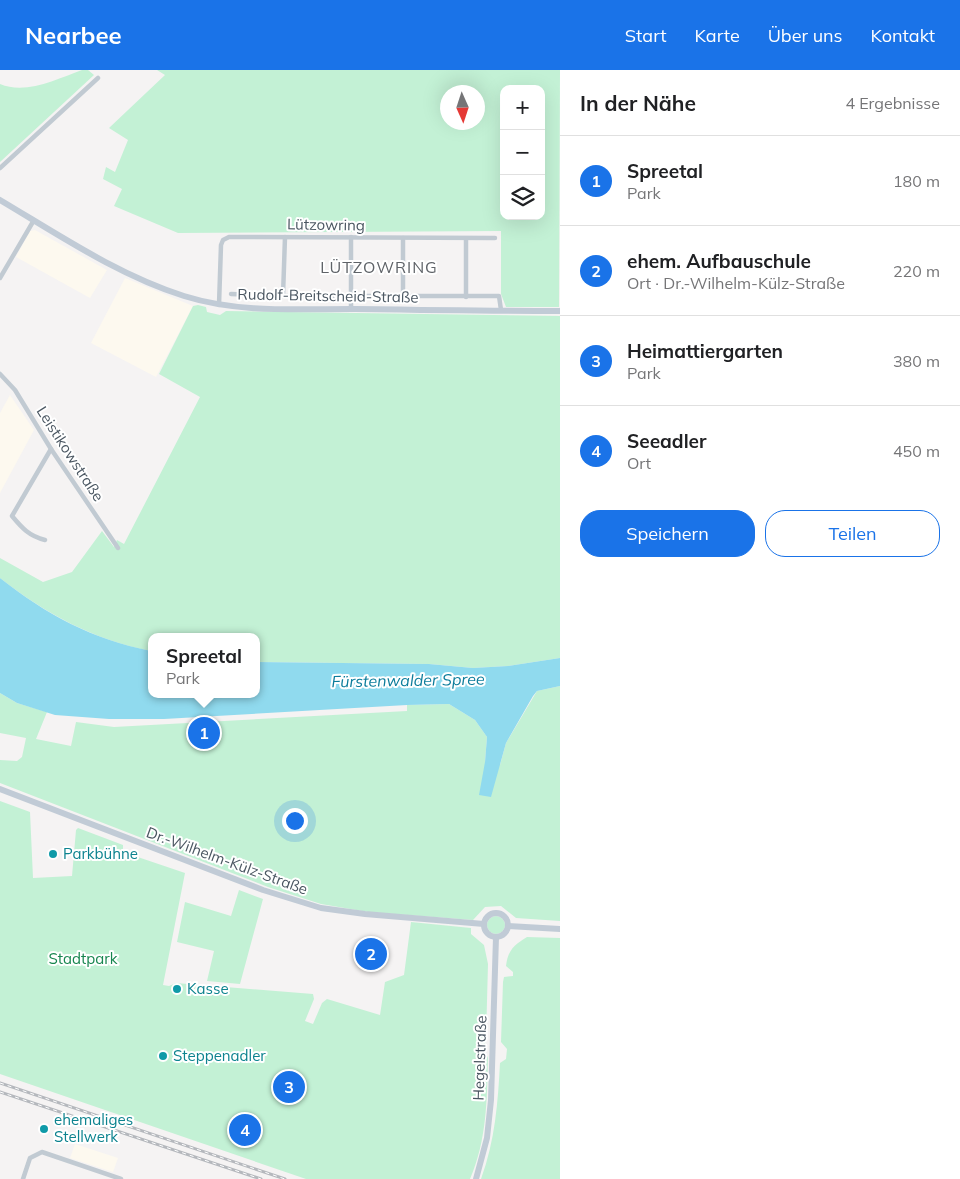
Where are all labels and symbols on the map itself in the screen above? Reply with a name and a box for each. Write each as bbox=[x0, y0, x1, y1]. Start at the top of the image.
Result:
north arrow bbox=[440, 85, 485, 130]
street label: Lützowring bbox=[287, 214, 365, 235]
district label: LÜTZOWRING bbox=[320, 257, 438, 277]
street label: Rudolf-Breitscheid-Straße bbox=[237, 284, 419, 307]
street label: Leistikowstraße bbox=[33, 403, 108, 505]
water label: Fürstenwalder Spree bbox=[331, 669, 485, 691]
pin: 1 bbox=[188, 714, 220, 752]
your location bbox=[282, 808, 308, 834]
street label: Dr.-Wilhelm-Külz-Straße bbox=[144, 822, 310, 899]
place label: Parkbühne bbox=[63, 844, 138, 863]
marker: Parkbühne bbox=[47, 848, 59, 860]
pin: 2 bbox=[355, 935, 387, 973]
park label: Stadtpark bbox=[49, 949, 118, 968]
place label: Kasse bbox=[187, 979, 229, 998]
marker: Kasse bbox=[171, 983, 183, 995]
street label: Hegelstraße bbox=[469, 1015, 490, 1101]
place label: Steppenadler bbox=[173, 1046, 266, 1065]
marker: Steppenadler bbox=[157, 1050, 169, 1062]
pin: 3 bbox=[273, 1068, 305, 1106]
place label: ehemaliges Stellwerk bbox=[54, 1110, 133, 1146]
pin: 4 bbox=[229, 1111, 261, 1149]
marker: ehemaliges Stellwerk bbox=[38, 1123, 50, 1135]

